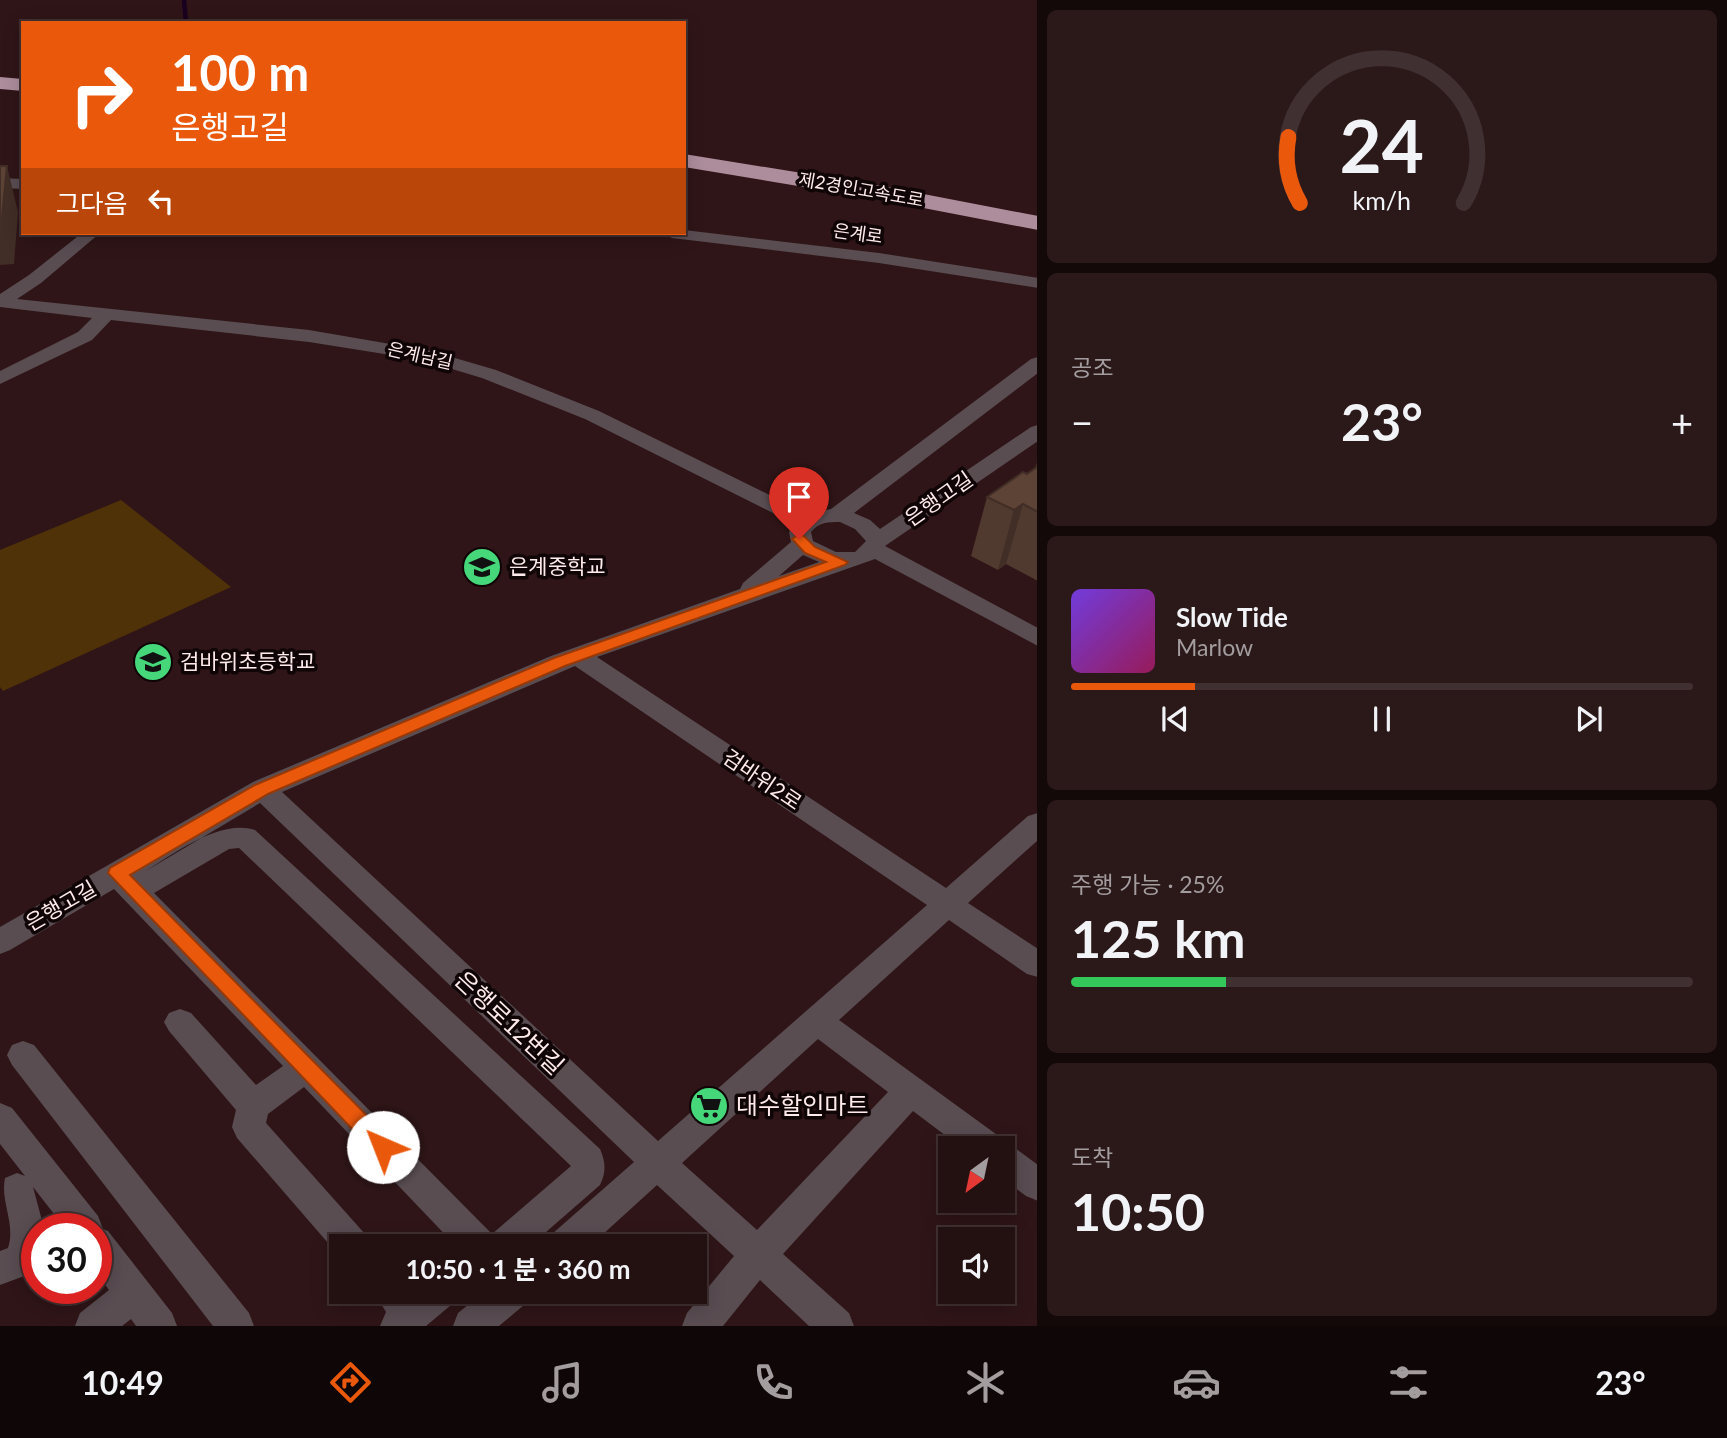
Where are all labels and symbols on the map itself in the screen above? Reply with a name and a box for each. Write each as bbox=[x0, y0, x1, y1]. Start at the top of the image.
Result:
street label: 제2경인고속도로 bbox=[797, 167, 925, 211]
street label: 은계로 bbox=[832, 219, 884, 247]
street label: 은계남길 bbox=[385, 337, 455, 373]
street label: 은행고길 bbox=[899, 465, 977, 530]
pin bbox=[769, 467, 829, 539]
school or university icon: 은계중학교 bbox=[461, 546, 503, 588]
place label: 은계중학교 bbox=[509, 553, 606, 578]
school or university icon: 검바위초등학교 bbox=[132, 641, 174, 683]
place label: 검바위초등학교 bbox=[180, 648, 315, 673]
street label: 검바위2로 bbox=[719, 743, 807, 814]
street label: 은행고길 bbox=[21, 875, 100, 935]
street label: 은행로12번길 bbox=[450, 964, 570, 1080]
supermarket icon: 대수할인마트 bbox=[688, 1085, 730, 1127]
place label: 대수할인마트 bbox=[736, 1090, 868, 1119]
position arrow bbox=[346, 1110, 420, 1184]
north arrow bbox=[938, 1136, 1015, 1213]
speed limit sign: 30 bbox=[21, 1213, 112, 1304]

